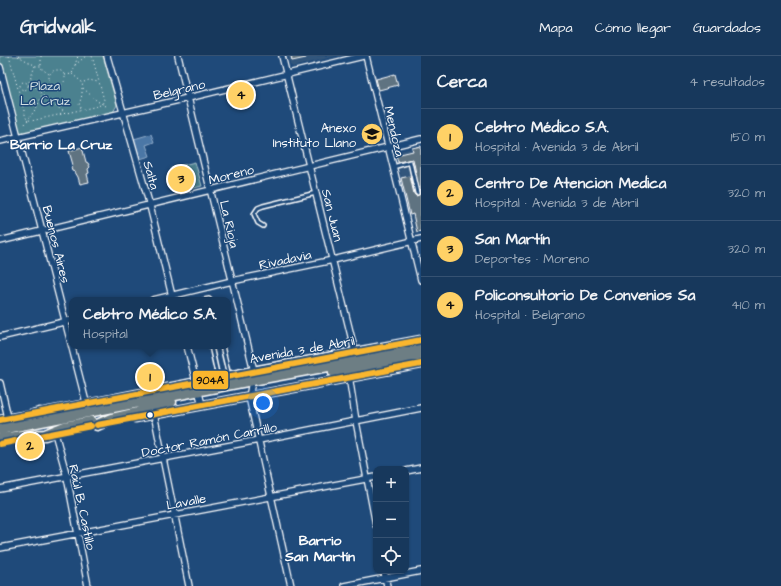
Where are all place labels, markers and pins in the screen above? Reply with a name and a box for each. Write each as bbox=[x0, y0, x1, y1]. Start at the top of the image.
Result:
pin: 4 bbox=[228, 80, 254, 110]
place label: Anexo Instituto Llano bbox=[273, 119, 357, 152]
school or university icon: Anexo Instituto Llano bbox=[359, 121, 385, 147]
pin: 3 bbox=[168, 164, 194, 194]
pin: 1 bbox=[137, 362, 163, 392]
unlabelled marker bbox=[145, 410, 155, 420]
pin: 2 bbox=[17, 431, 43, 461]

